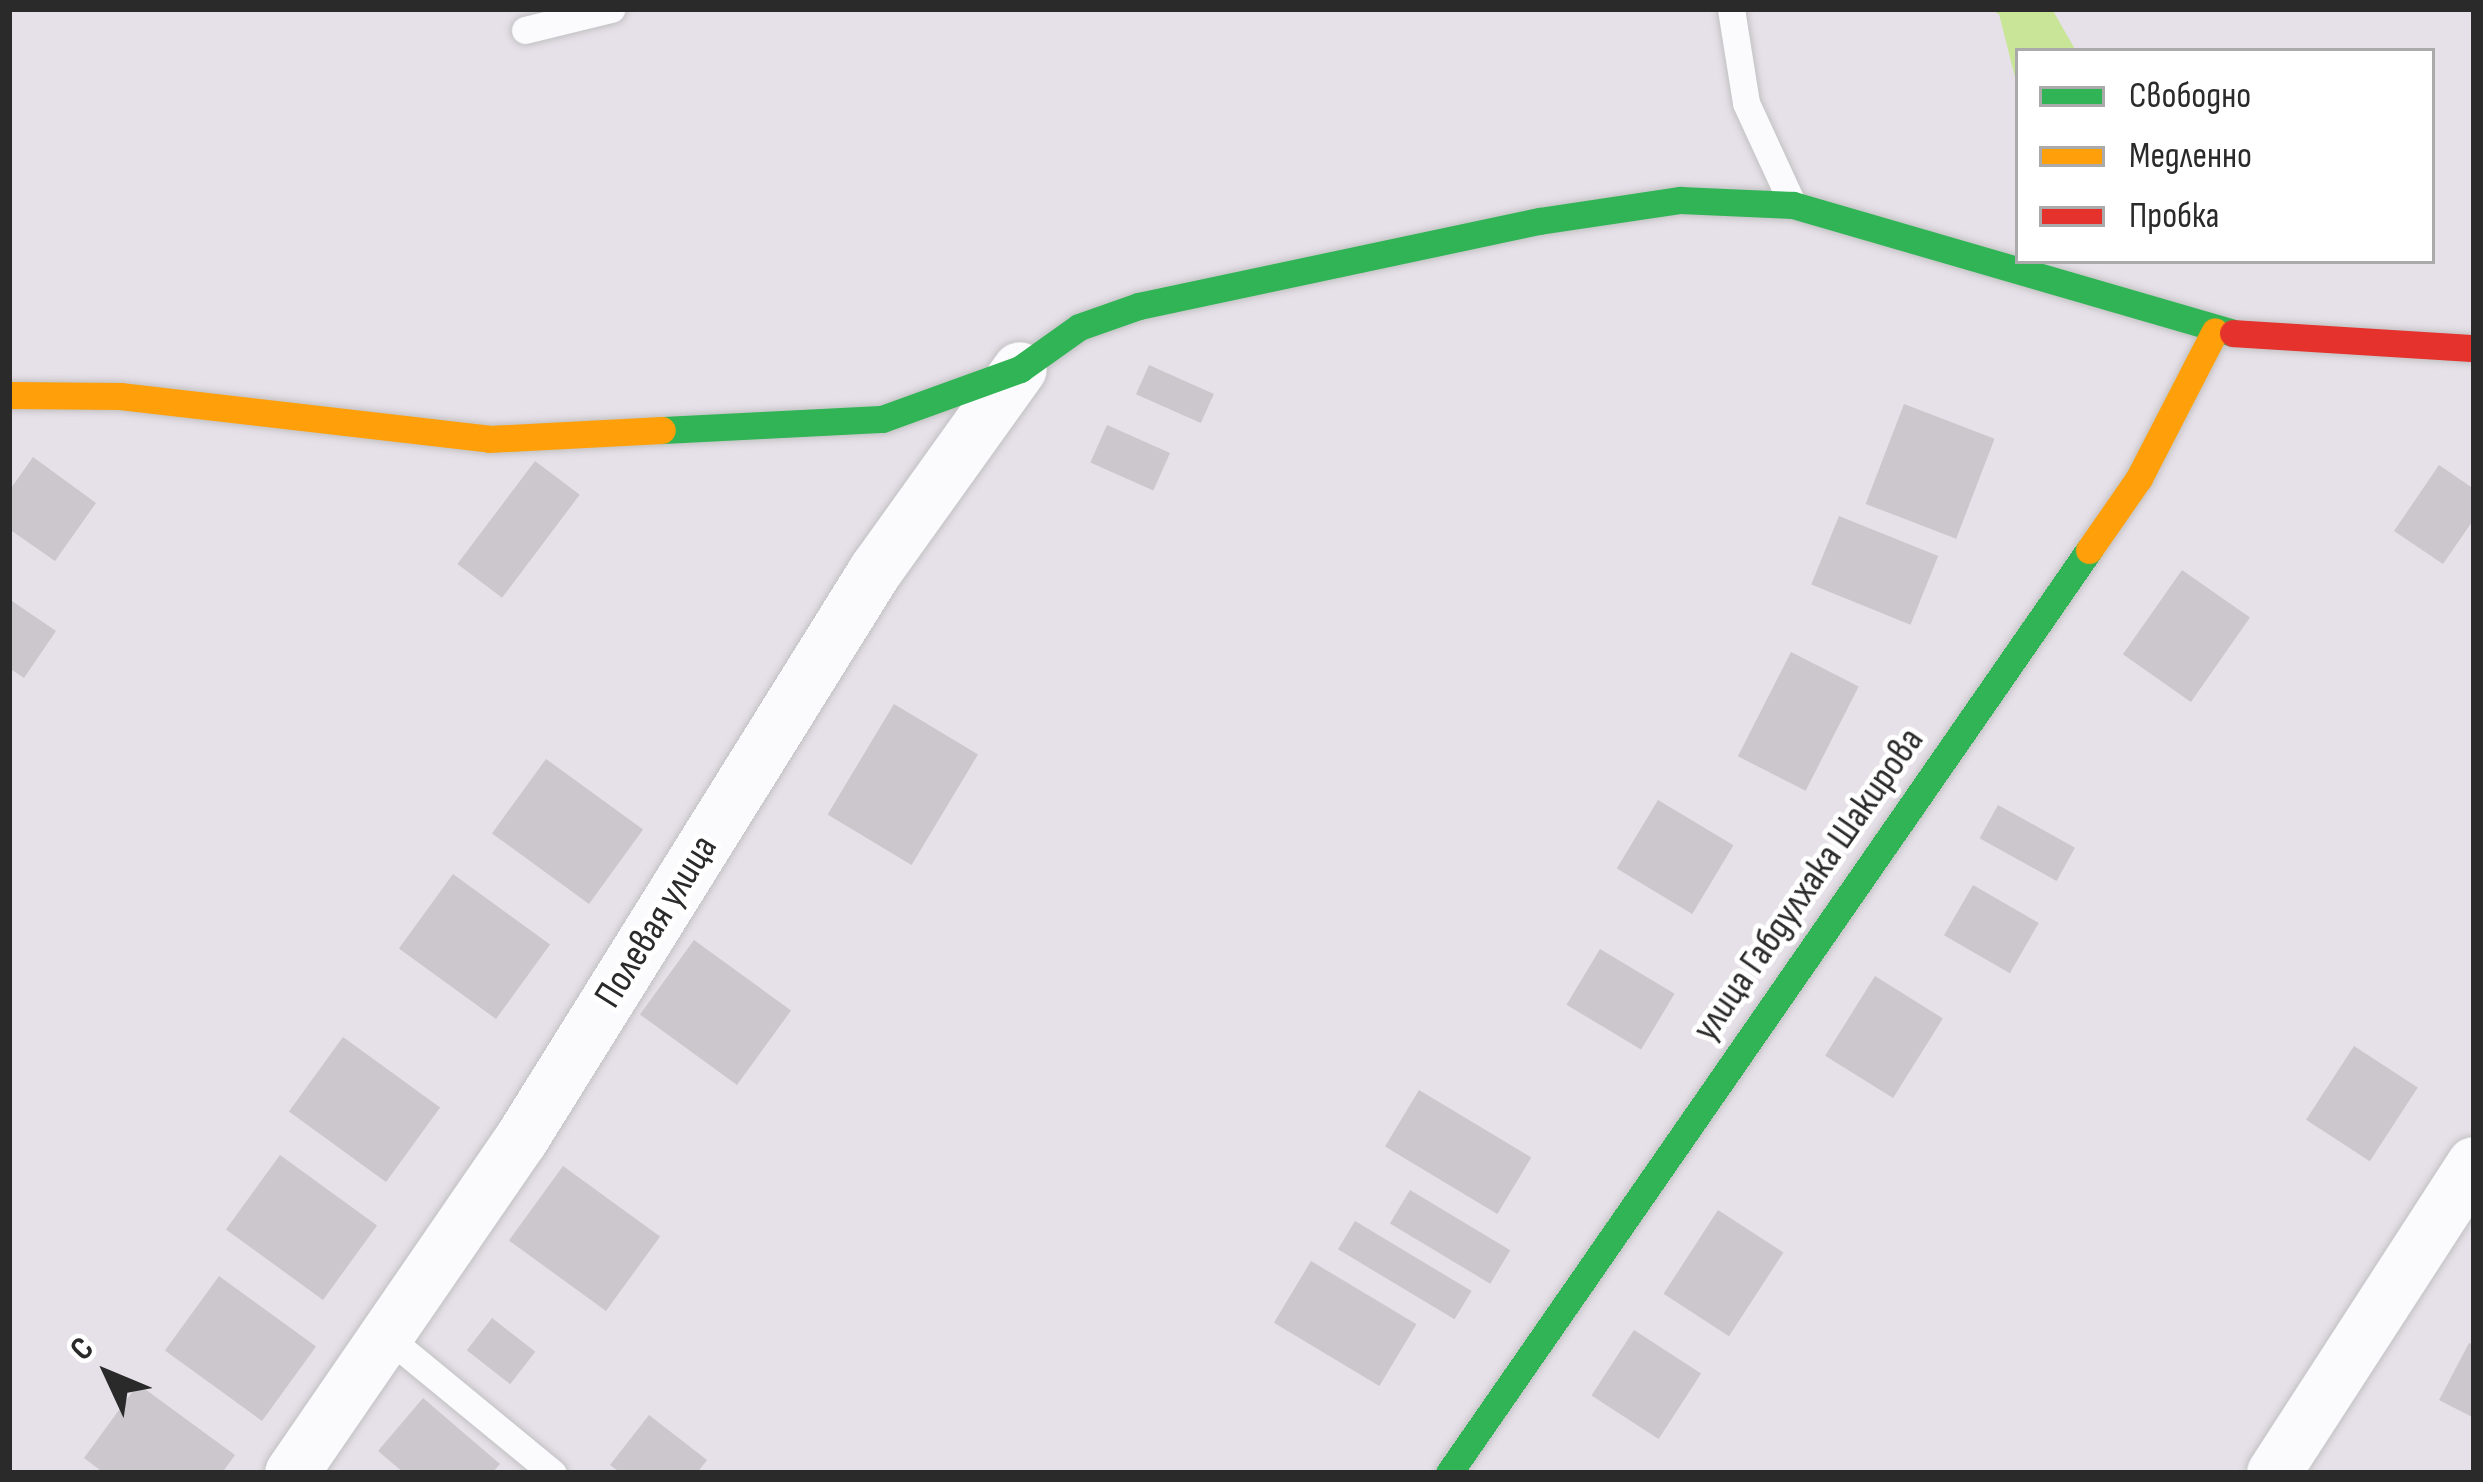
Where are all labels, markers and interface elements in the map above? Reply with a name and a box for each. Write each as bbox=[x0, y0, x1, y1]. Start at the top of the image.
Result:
legend bbox=[2015, 48, 2435, 264]
text: Свободно bbox=[2129, 75, 2251, 118]
text: Медленно bbox=[2129, 135, 2252, 178]
text: Пробка bbox=[2129, 195, 2219, 238]
street label: улица Габдулхака Шакирова bbox=[1683, 719, 1935, 1051]
street label: Полевая улица bbox=[586, 827, 728, 1017]
north arrow bbox=[48, 1314, 168, 1434]
text: С bbox=[62, 1329, 102, 1369]

